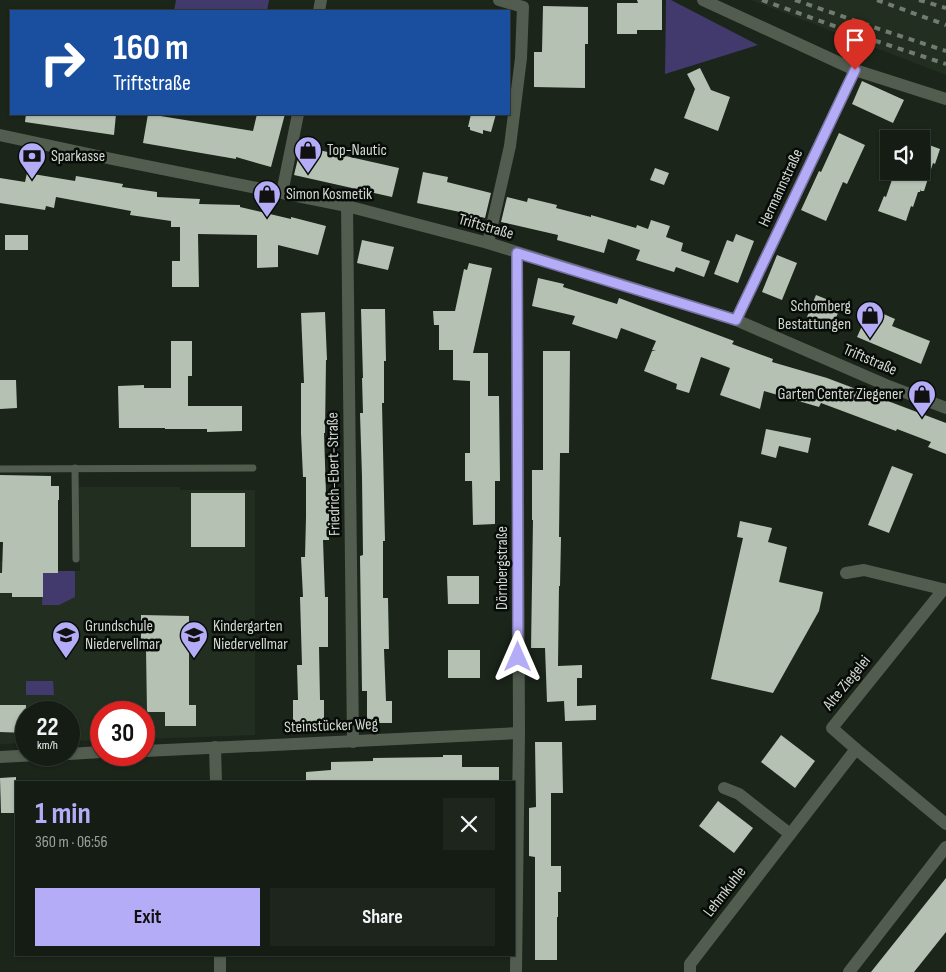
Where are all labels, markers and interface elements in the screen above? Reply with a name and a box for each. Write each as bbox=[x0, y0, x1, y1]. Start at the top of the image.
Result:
pin bbox=[834, 19, 876, 70]
icon: arrive bbox=[841, 26, 869, 54]
text: 160 m bbox=[113, 27, 189, 70]
icon: right bbox=[30, 30, 95, 95]
text: Triftstraße bbox=[113, 70, 191, 97]
map controls bbox=[880, 130, 930, 180]
button: sound bbox=[880, 130, 930, 180]
shop icon: Top-Nautic bbox=[293, 135, 323, 174]
bank icon: Sparkasse bbox=[17, 141, 47, 180]
place label: Top-Nautic bbox=[327, 141, 387, 160]
street label: Hermannstraße bbox=[755, 146, 807, 230]
place label: Sparkasse bbox=[51, 147, 105, 166]
shop icon: Simon Kosmetik bbox=[252, 179, 282, 218]
place label: Simon Kosmetik bbox=[286, 185, 372, 204]
street label: Triftstraße bbox=[456, 210, 516, 244]
place label: Schomberg Bestattungen bbox=[778, 297, 851, 334]
shop icon: Schomberg Bestattungen bbox=[855, 300, 885, 339]
street label: Triftstraße bbox=[840, 340, 900, 380]
shop icon: Garten Center Ziegener bbox=[907, 379, 937, 418]
place label: Garten Center Ziegener bbox=[778, 385, 903, 404]
street label: Friedrich-Ebert-Straße bbox=[323, 412, 345, 536]
street label: Dörnbergstraße bbox=[493, 526, 512, 610]
place label: Grundschule Niedervellmar bbox=[85, 617, 160, 654]
place label: Kindergarten Niedervellmar bbox=[213, 617, 288, 654]
school or university icon: Grundschule Niedervellmar bbox=[51, 620, 81, 659]
school or university icon: Kindergarten Niedervellmar bbox=[179, 620, 209, 659]
position arrow bbox=[491, 630, 543, 682]
street label: Alte Ziegelei bbox=[819, 652, 875, 715]
speed limit sign: 30 bbox=[90, 701, 155, 766]
text: 22 bbox=[37, 712, 58, 743]
street label: Steinstücker Weg bbox=[284, 715, 378, 737]
text: km/h bbox=[37, 738, 58, 753]
text: 1 min bbox=[35, 796, 91, 832]
button: close bbox=[443, 798, 495, 850]
text: 360 m · 06:56 bbox=[35, 833, 108, 852]
street label: Lehmkuhle bbox=[700, 863, 750, 921]
button: Exit bbox=[35, 888, 260, 946]
button: Share bbox=[270, 888, 495, 946]

